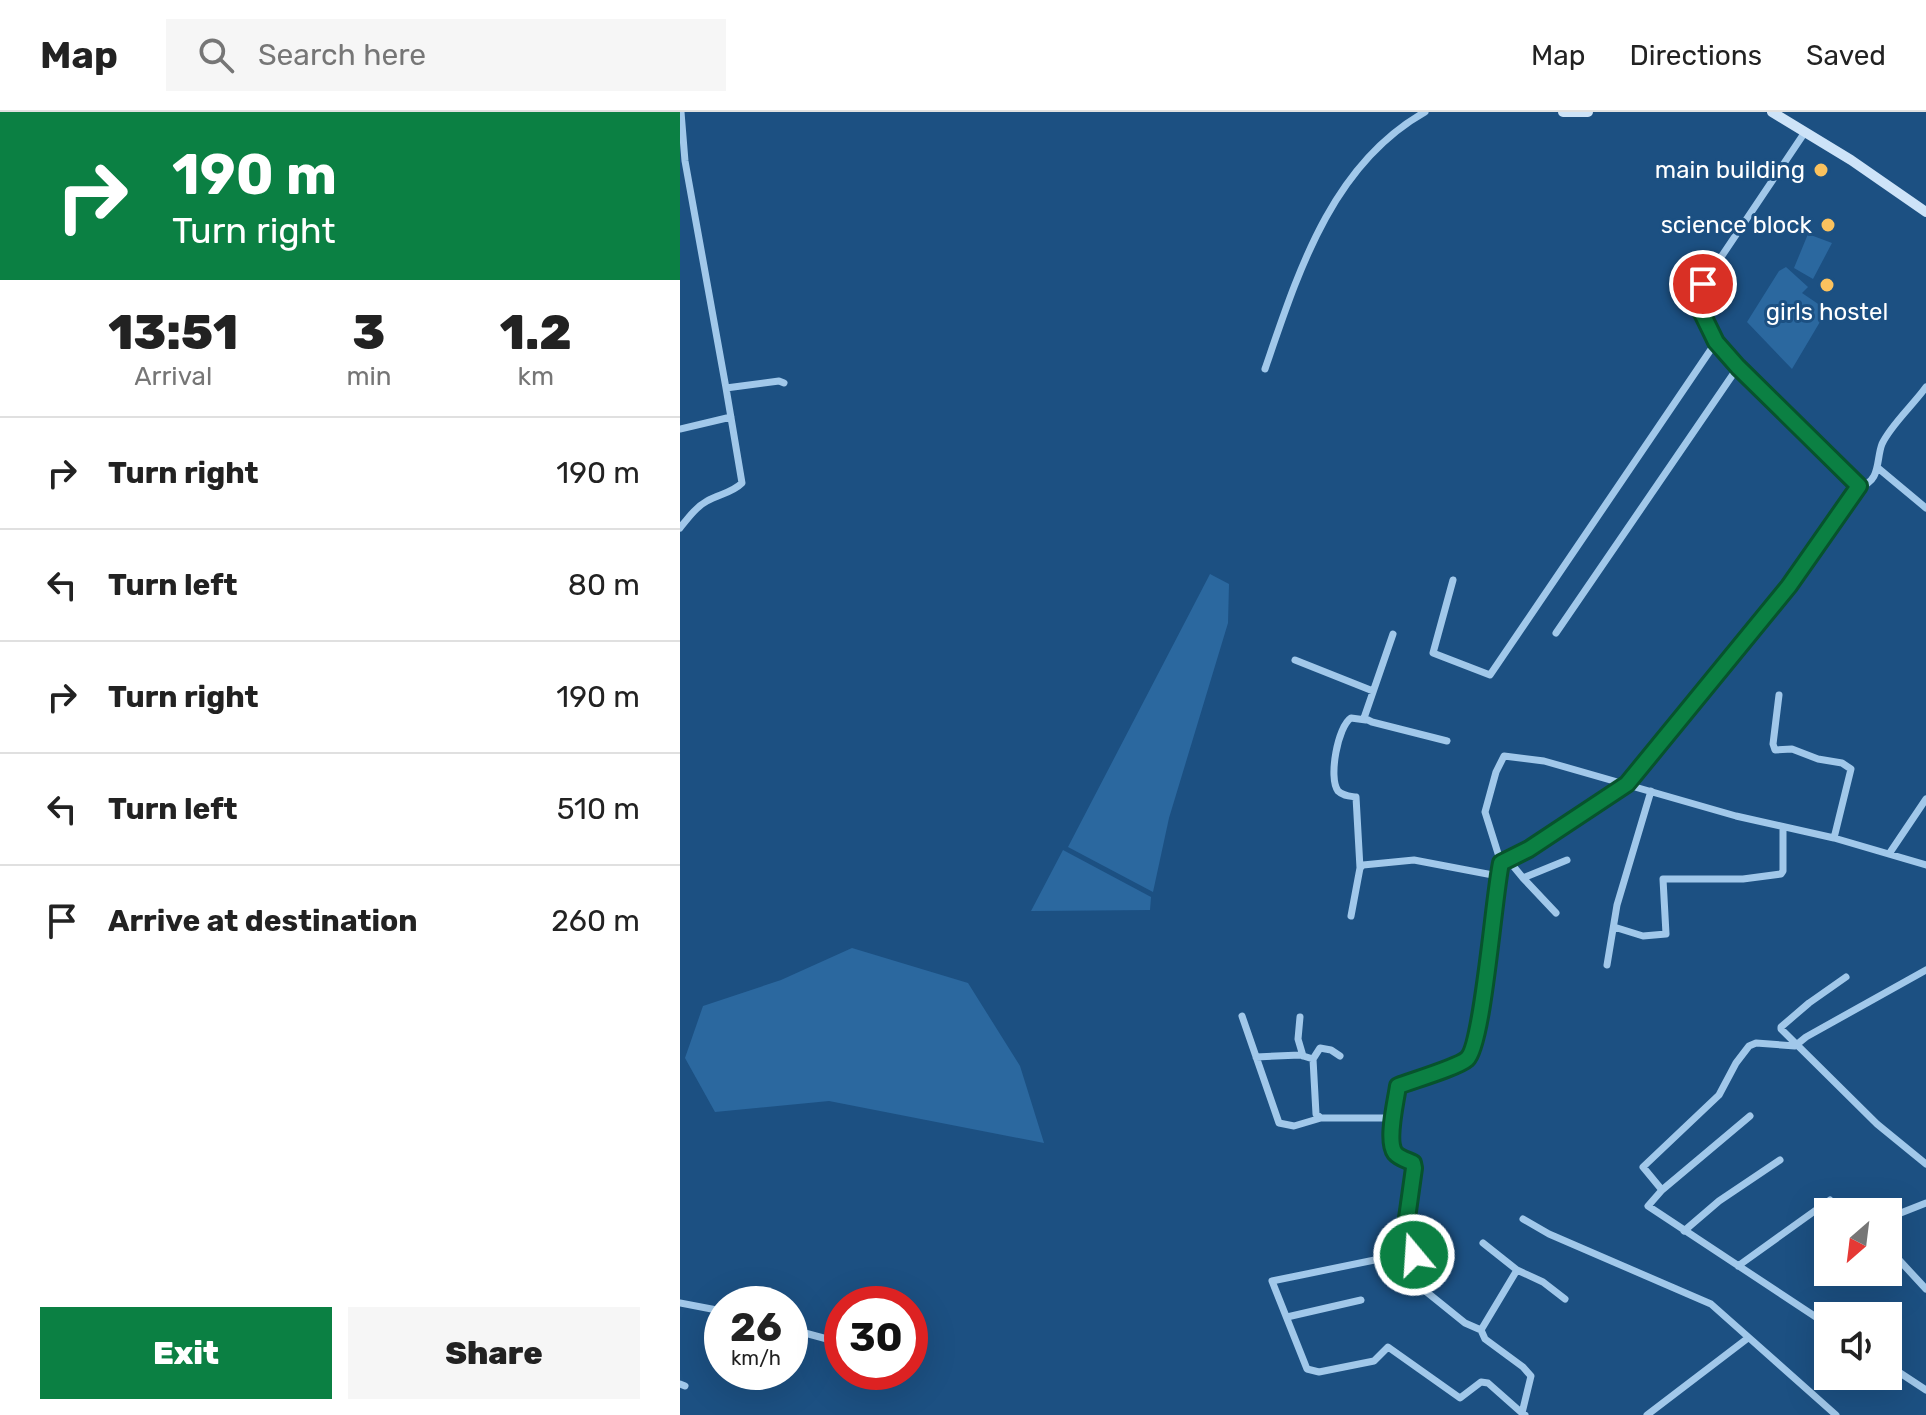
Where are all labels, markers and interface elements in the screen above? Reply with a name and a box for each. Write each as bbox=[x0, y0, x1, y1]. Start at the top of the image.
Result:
search box bbox=[166, 19, 726, 91]
text: Map bbox=[40, 32, 118, 78]
icon: search bbox=[194, 33, 238, 77]
text: Search here bbox=[258, 37, 426, 73]
text: Map bbox=[1531, 39, 1585, 72]
text: Directions bbox=[1629, 39, 1762, 72]
text: Saved bbox=[1806, 39, 1886, 72]
text: 190 m bbox=[172, 142, 337, 208]
icon: right bbox=[40, 144, 144, 248]
place label: main building bbox=[1655, 156, 1805, 184]
marker: main building bbox=[1812, 161, 1830, 179]
text: Turn right bbox=[172, 209, 336, 252]
place label: science block bbox=[1661, 211, 1813, 239]
marker: science block bbox=[1819, 216, 1837, 234]
pin bbox=[1669, 250, 1737, 318]
icon: arrive bbox=[1681, 262, 1725, 306]
marker: girls hostel bbox=[1818, 276, 1836, 294]
place label: girls hostel bbox=[1766, 298, 1888, 326]
text: 13:51 bbox=[108, 304, 238, 361]
text: 3 bbox=[353, 304, 385, 361]
text: 1.2 bbox=[500, 304, 572, 361]
text: Arrival bbox=[134, 361, 212, 392]
text: min bbox=[346, 361, 392, 392]
text: km bbox=[517, 361, 554, 392]
icon: right bbox=[40, 451, 84, 495]
text: Turn right bbox=[108, 455, 259, 491]
text: 190 m bbox=[556, 455, 640, 491]
icon: left bbox=[40, 563, 84, 607]
text: Turn left bbox=[108, 567, 238, 603]
text: 80 m bbox=[568, 567, 640, 603]
icon: right bbox=[40, 675, 84, 719]
text: Turn right bbox=[108, 679, 259, 715]
text: 190 m bbox=[556, 679, 640, 715]
icon: left bbox=[40, 787, 84, 831]
text: Turn left bbox=[108, 791, 238, 827]
text: 510 m bbox=[557, 791, 640, 827]
icon: arrive bbox=[40, 899, 84, 943]
text: Arrive at destination bbox=[108, 903, 418, 939]
text: 260 m bbox=[551, 903, 640, 939]
north arrow bbox=[1814, 1198, 1902, 1286]
map controls bbox=[1814, 1198, 1902, 1390]
position arrow bbox=[1372, 1213, 1456, 1297]
speed limit sign: 30 bbox=[824, 1286, 928, 1390]
button: sound bbox=[1814, 1302, 1902, 1390]
text: 26 bbox=[730, 1304, 782, 1351]
button: Exit bbox=[40, 1307, 332, 1399]
button: Share bbox=[348, 1307, 640, 1399]
text: km/h bbox=[731, 1346, 781, 1370]

